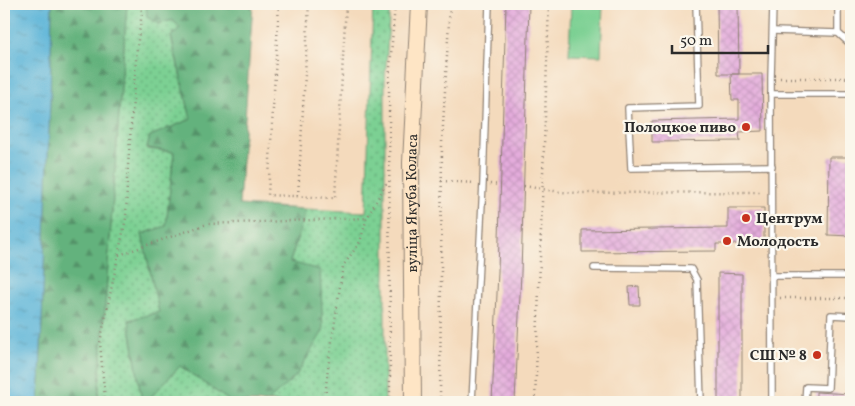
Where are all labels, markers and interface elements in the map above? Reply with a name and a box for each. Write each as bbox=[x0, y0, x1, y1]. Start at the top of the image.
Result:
scale bar bbox=[672, 22, 769, 54]
text: 50 m bbox=[680, 31, 712, 52]
place label: Полоцкое пиво bbox=[624, 118, 736, 139]
marker: Полоцкое пиво bbox=[740, 121, 752, 133]
street label: вуліца Якуба Коласа bbox=[402, 133, 424, 272]
place label: Центрум bbox=[756, 209, 822, 230]
marker: Центрум bbox=[740, 212, 752, 224]
place label: Молодость bbox=[737, 232, 819, 253]
marker: Молодость bbox=[721, 235, 733, 247]
place label: СШ № 8 bbox=[750, 346, 807, 367]
marker: СШ № 8 bbox=[811, 349, 823, 361]

